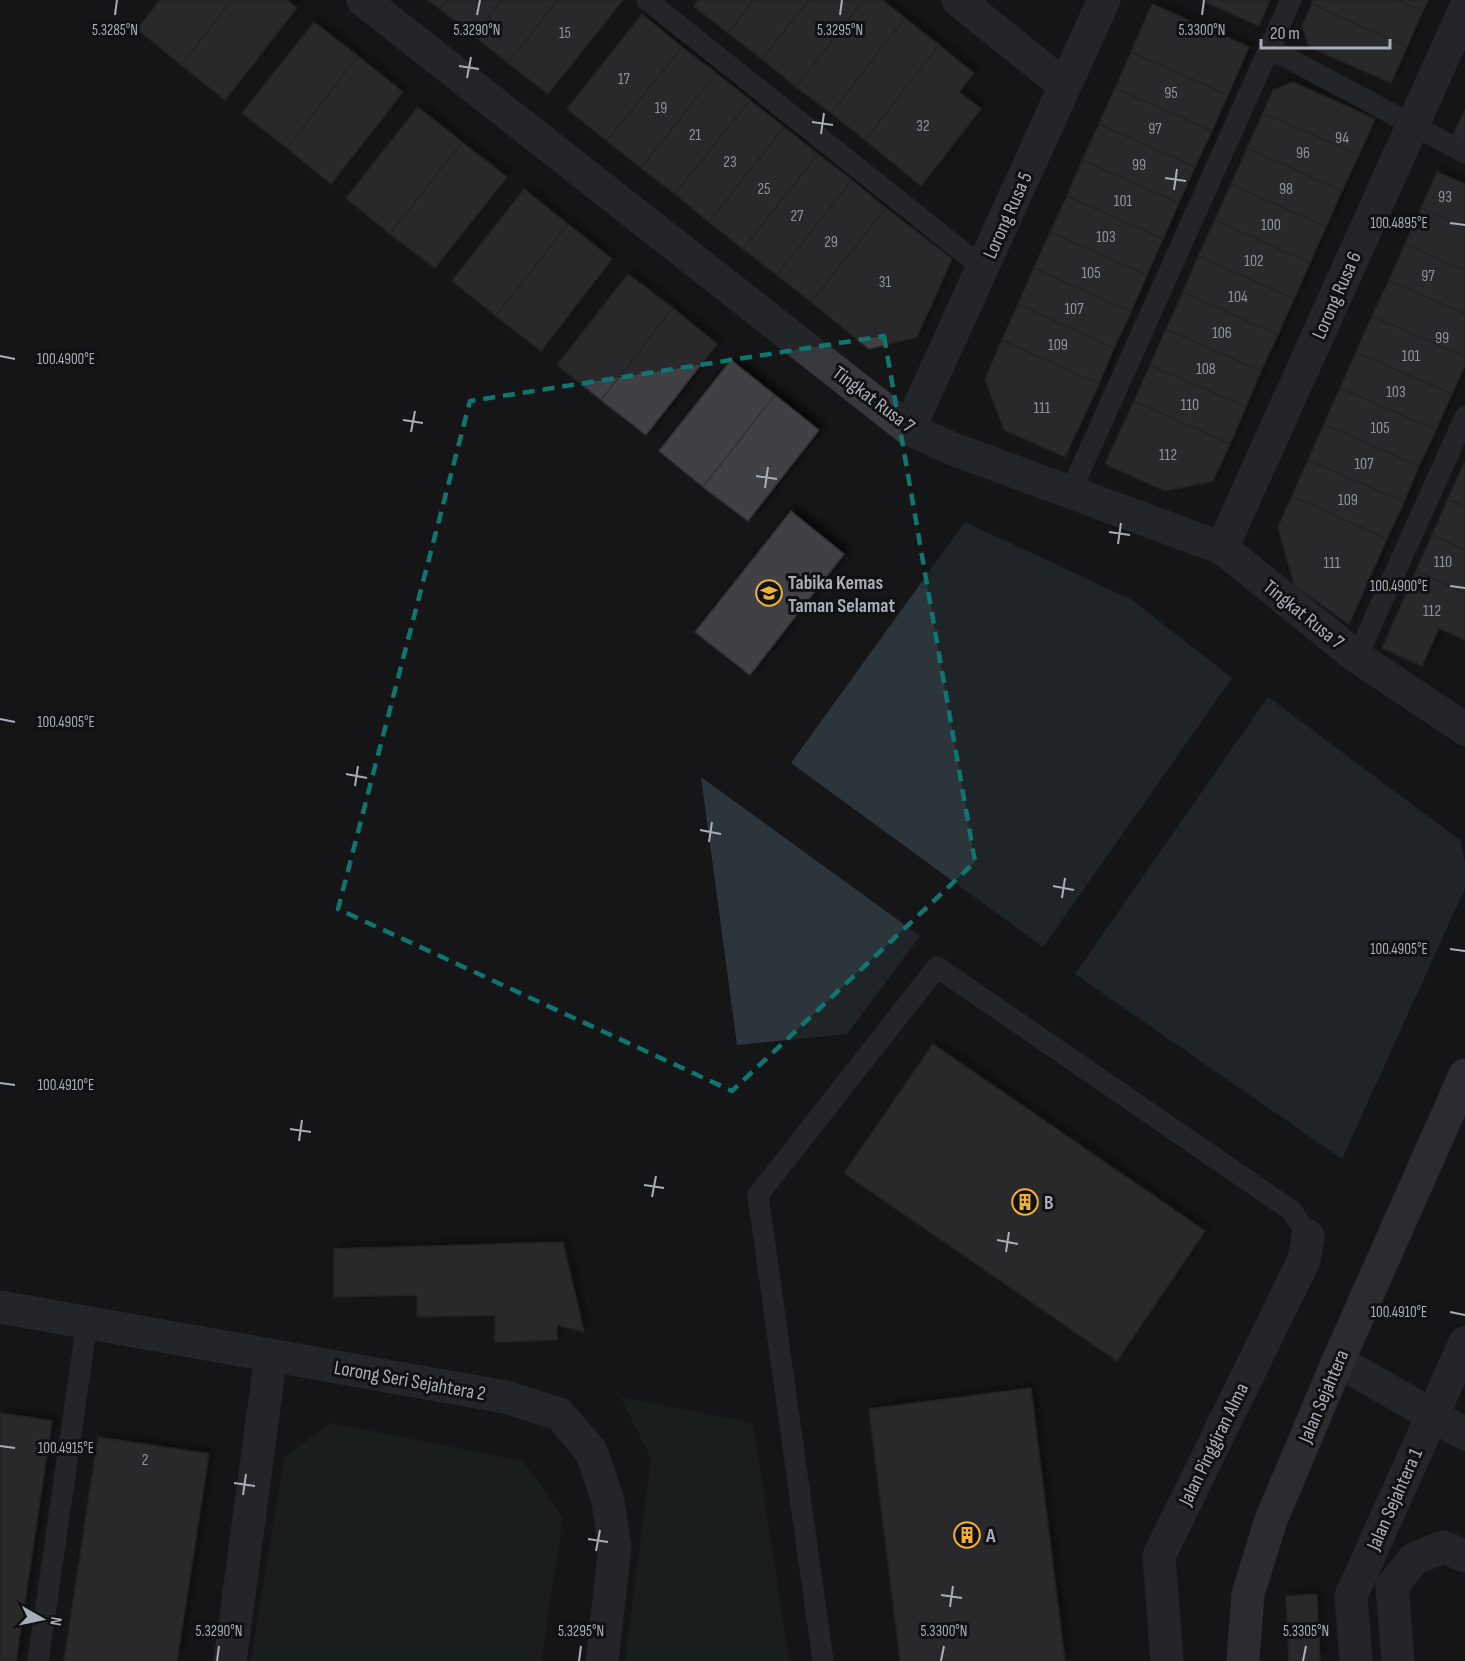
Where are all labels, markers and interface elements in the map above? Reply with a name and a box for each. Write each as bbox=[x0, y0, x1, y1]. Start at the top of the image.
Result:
scale bar bbox=[1261, 12, 1390, 50]
text: 5.3285°N bbox=[92, 21, 138, 40]
text: 5.3290°N bbox=[454, 21, 500, 40]
text: 5.3295°N bbox=[817, 21, 863, 40]
text: 5.3300°N bbox=[1179, 21, 1225, 40]
text: 20 m bbox=[1270, 23, 1300, 44]
house number: 15 bbox=[559, 24, 571, 43]
house number: 17 bbox=[618, 70, 631, 89]
house number: 95 bbox=[1164, 84, 1178, 103]
house number: 19 bbox=[655, 99, 667, 118]
house number: 32 bbox=[916, 117, 930, 136]
house number: 97 bbox=[1148, 120, 1162, 139]
house number: 21 bbox=[689, 126, 702, 145]
house number: 94 bbox=[1335, 129, 1349, 148]
house number: 96 bbox=[1296, 144, 1310, 163]
house number: 23 bbox=[723, 153, 737, 172]
house number: 99 bbox=[1132, 156, 1146, 175]
street label: Lorong Rusa 5 bbox=[978, 168, 1038, 263]
house number: 25 bbox=[757, 180, 771, 199]
house number: 98 bbox=[1279, 180, 1293, 199]
house number: 93 bbox=[1438, 188, 1452, 207]
house number: 101 bbox=[1114, 192, 1133, 211]
house number: 27 bbox=[790, 207, 804, 226]
text: 100.4895°E bbox=[1370, 214, 1428, 233]
house number: 100 bbox=[1261, 216, 1281, 235]
house number: 103 bbox=[1096, 228, 1116, 247]
house number: 29 bbox=[824, 233, 838, 252]
street label: Lorong Rusa 6 bbox=[1307, 248, 1367, 343]
house number: 102 bbox=[1244, 252, 1264, 271]
house number: 105 bbox=[1081, 264, 1101, 283]
house number: 97 bbox=[1421, 267, 1435, 286]
house number: 31 bbox=[879, 273, 892, 292]
house number: 104 bbox=[1228, 288, 1248, 307]
house number: 107 bbox=[1064, 300, 1084, 319]
house number: 106 bbox=[1212, 324, 1232, 343]
house number: 99 bbox=[1435, 329, 1449, 348]
house number: 109 bbox=[1048, 336, 1068, 355]
house number: 101 bbox=[1402, 347, 1421, 366]
text: 100.4900°E bbox=[37, 350, 95, 369]
house number: 108 bbox=[1196, 360, 1216, 379]
street label: Tingkat Rusa 7 bbox=[828, 361, 919, 438]
house number: 103 bbox=[1386, 383, 1406, 402]
house number: 110 bbox=[1181, 396, 1199, 415]
house number: 111 bbox=[1034, 399, 1051, 418]
house number: 105 bbox=[1370, 419, 1390, 438]
house number: 112 bbox=[1159, 446, 1177, 465]
house number: 107 bbox=[1354, 455, 1374, 474]
house number: 109 bbox=[1338, 491, 1358, 510]
house number: 110 bbox=[1434, 553, 1452, 572]
house number: 111 bbox=[1324, 554, 1341, 573]
place label: Tabika Kemas Taman Selamat bbox=[788, 571, 895, 618]
street label: Tingkat Rusa 7 bbox=[1258, 575, 1348, 654]
text: 100.4900°E bbox=[1370, 577, 1428, 596]
school or university icon: Tabika Kemas Taman Selamat bbox=[754, 578, 784, 608]
house number: 112 bbox=[1423, 602, 1441, 621]
text: 100.4905°E bbox=[37, 713, 95, 732]
text: 100.4905°E bbox=[1370, 940, 1428, 959]
text: 100.4910°E bbox=[38, 1076, 94, 1095]
building icon: B bbox=[1010, 1187, 1040, 1217]
place label: B bbox=[1044, 1191, 1054, 1215]
text: 100.4910°E bbox=[1371, 1303, 1427, 1322]
street label: Jalan Sejahtera bbox=[1293, 1346, 1354, 1447]
street label: Lorong Seri Sejahtera 2 bbox=[332, 1356, 487, 1406]
street label: Jalan Pinggiran Alma bbox=[1173, 1379, 1254, 1511]
text: 100.4915°E bbox=[38, 1439, 94, 1458]
street label: Jalan Sejahtera 1 bbox=[1361, 1445, 1428, 1555]
house number: 2 bbox=[142, 1451, 148, 1470]
building icon: A bbox=[952, 1520, 982, 1550]
place label: A bbox=[985, 1524, 996, 1548]
north arrow bbox=[12, 1589, 72, 1649]
text: N bbox=[45, 1615, 65, 1627]
text: 5.3290°N bbox=[196, 1622, 242, 1641]
text: 5.3295°N bbox=[558, 1622, 604, 1641]
text: 5.3300°N bbox=[921, 1622, 967, 1641]
text: 5.3305°N bbox=[1283, 1622, 1329, 1641]

